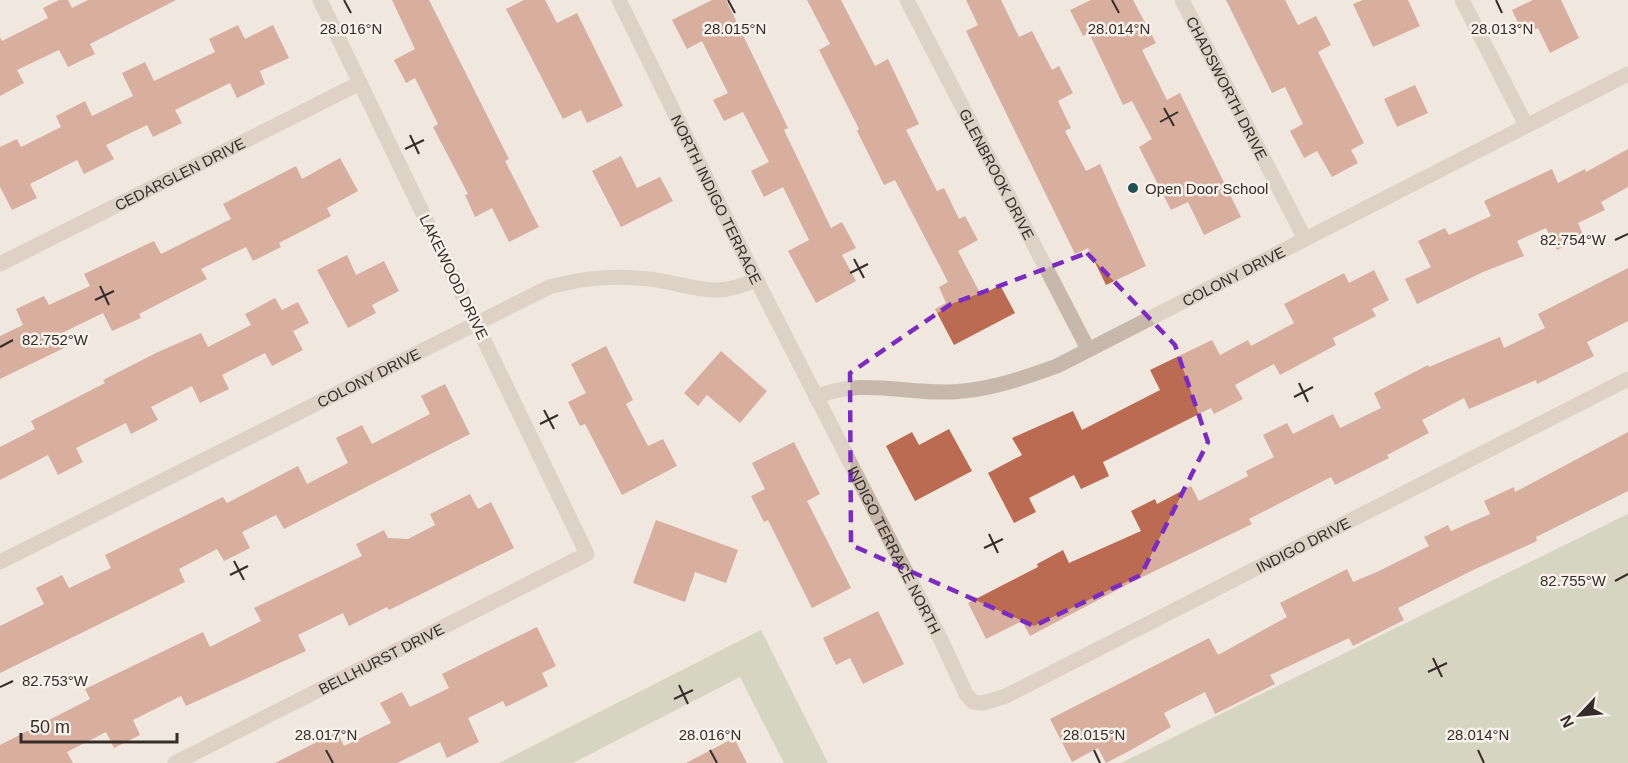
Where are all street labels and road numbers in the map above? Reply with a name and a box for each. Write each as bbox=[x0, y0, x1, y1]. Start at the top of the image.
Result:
street label: CHADSWORTH DRIVE bbox=[1183, 13, 1271, 163]
street label: GLENBROOK DRIVE bbox=[956, 106, 1038, 242]
street label: NORTH INDIGO TERRACE bbox=[668, 112, 766, 287]
street label: CEDARGLEN DRIVE bbox=[112, 134, 248, 214]
street label: LAKEWOOD DRIVE bbox=[416, 212, 492, 342]
street label: COLONY DRIVE bbox=[1179, 243, 1288, 309]
street label: COLONY DRIVE bbox=[314, 345, 423, 410]
street label: INDIGO TERRACE NORTH bbox=[845, 463, 945, 636]
street label: INDIGO DRIVE bbox=[1253, 514, 1353, 576]
street label: BELLHURST DRIVE bbox=[316, 620, 446, 697]

